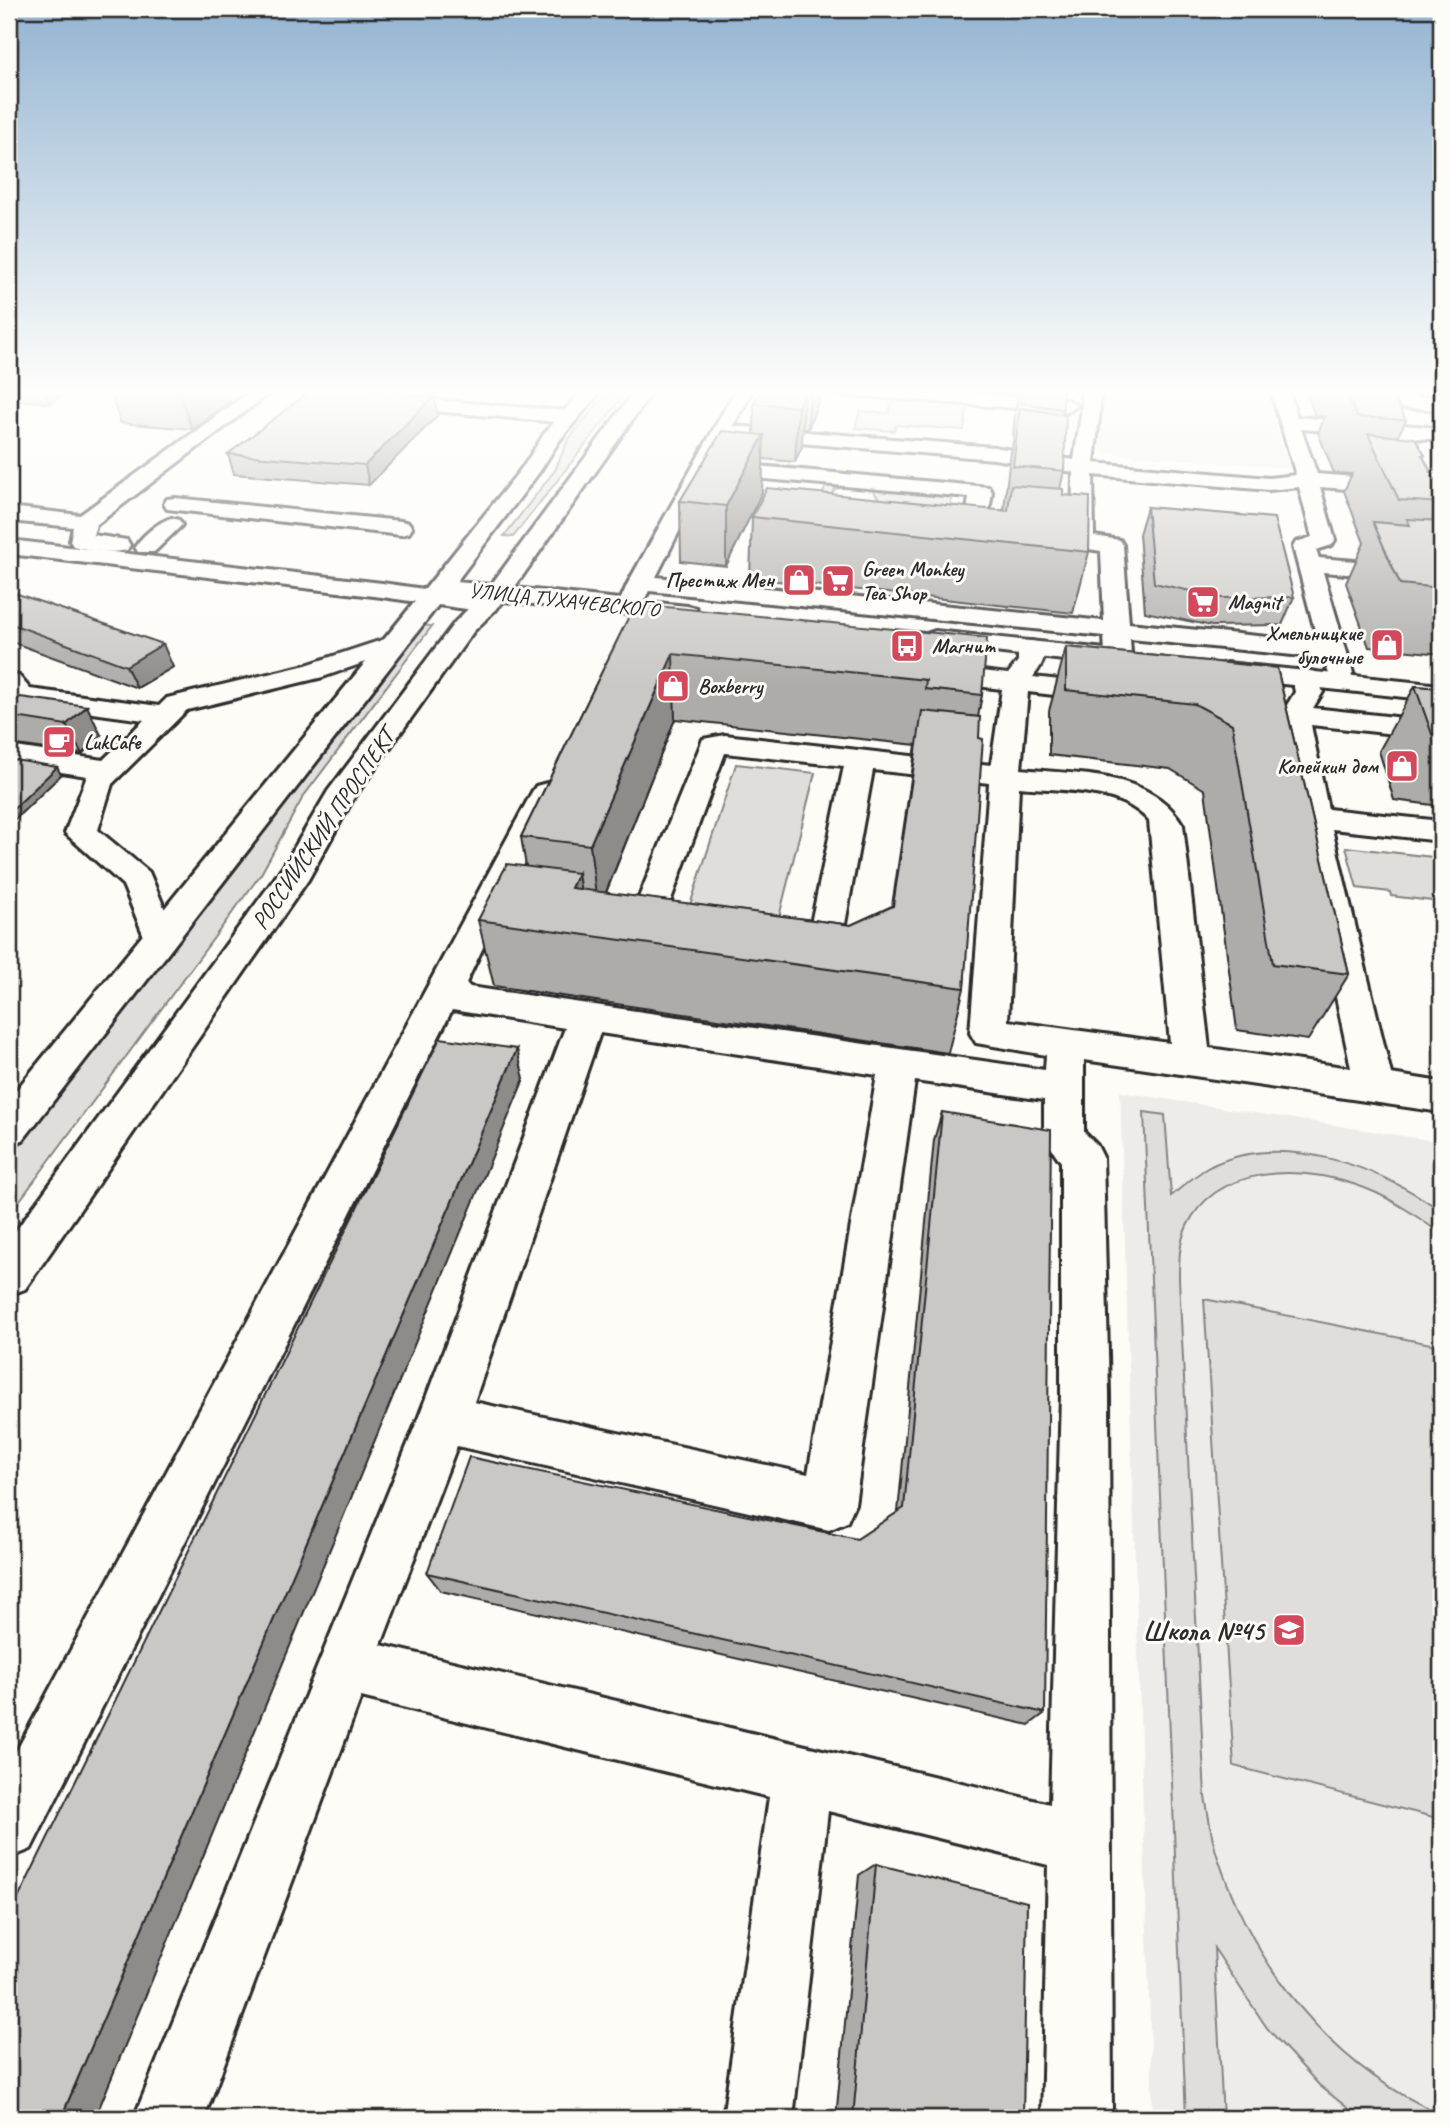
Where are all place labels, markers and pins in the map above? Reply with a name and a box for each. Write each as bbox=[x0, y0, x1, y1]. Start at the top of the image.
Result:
place label: Green Monkey Tea Shop bbox=[862, 556, 965, 606]
shop icon: Престиж Мен bbox=[780, 561, 818, 599]
supermarket icon: Green Monkey Tea Shop bbox=[819, 562, 857, 600]
place label: Престиж Мен bbox=[666, 567, 776, 593]
supermarket icon: Magnit bbox=[1184, 583, 1222, 621]
place label: Magnit bbox=[1228, 589, 1284, 615]
place label: Хмельницкие булочные bbox=[1266, 620, 1364, 670]
shop icon: Хмельницкие булочные bbox=[1368, 626, 1406, 664]
bus stop icon: Магнит bbox=[888, 627, 926, 665]
place label: Магнит bbox=[932, 633, 997, 659]
shop icon: Boxberry bbox=[654, 667, 692, 705]
place label: Boxberry bbox=[698, 673, 764, 700]
cafe icon: LukCafe bbox=[40, 723, 78, 761]
place label: LukCafe bbox=[84, 729, 142, 755]
shop icon: Копейкин дом bbox=[1383, 747, 1421, 785]
place label: Копейкин дом bbox=[1277, 753, 1380, 779]
school or university icon: Школа №45 bbox=[1270, 1611, 1308, 1649]
place label: Школа №45 bbox=[1143, 1613, 1267, 1648]

